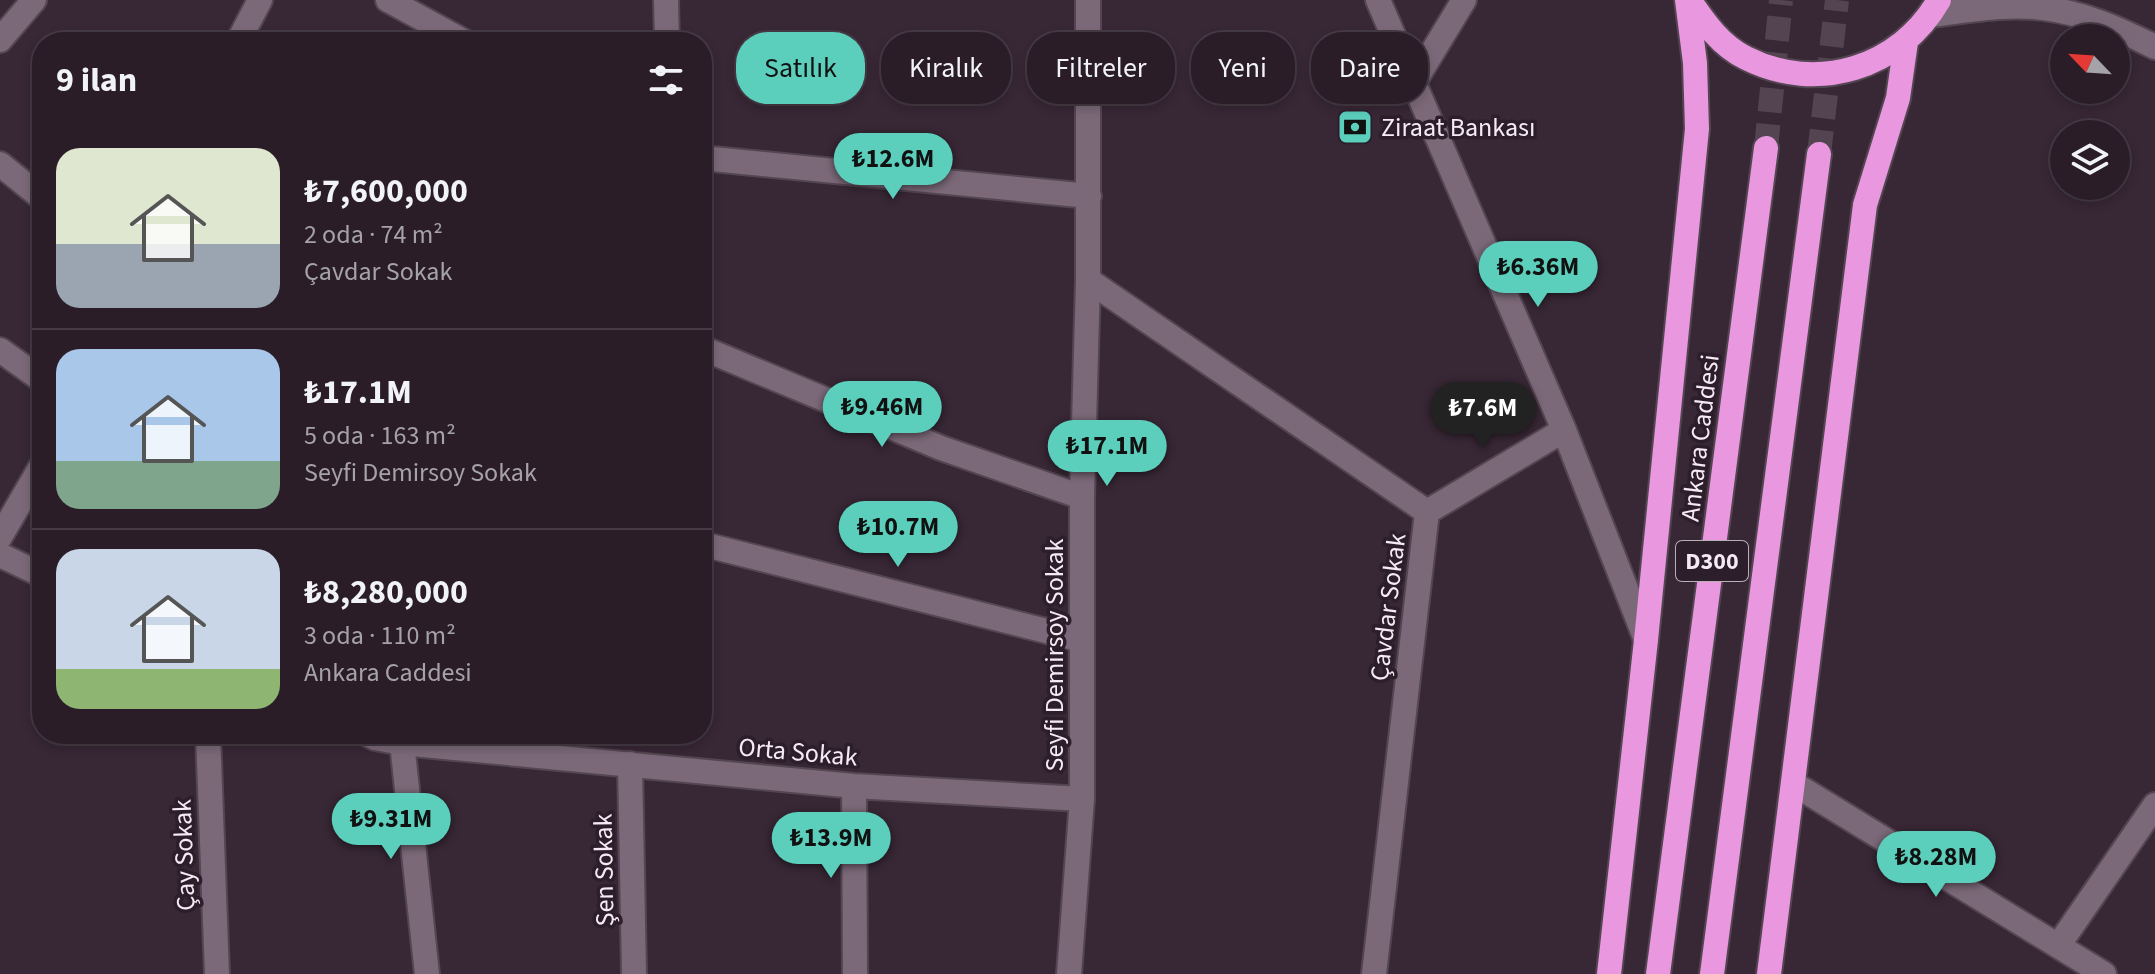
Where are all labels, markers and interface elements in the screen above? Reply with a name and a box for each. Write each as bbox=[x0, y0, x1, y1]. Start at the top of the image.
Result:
north arrow bbox=[2050, 24, 2130, 104]
map controls bbox=[2050, 24, 2130, 200]
chip: Satılık bbox=[736, 32, 865, 104]
chip: Kiralık bbox=[881, 32, 1011, 104]
chip: Filtreler bbox=[1027, 32, 1175, 104]
chip: Yeni bbox=[1191, 32, 1295, 104]
chip: Daire bbox=[1311, 32, 1428, 104]
text: 9 ilan bbox=[56, 56, 137, 105]
icon: filters bbox=[644, 58, 688, 102]
bank icon: Ziraat Bankası bbox=[1336, 108, 1374, 146]
place label: Ziraat Bankası bbox=[1381, 109, 1535, 146]
button: layers bbox=[2050, 120, 2130, 200]
pin: ₺12.6M bbox=[828, 133, 958, 201]
text: ₺12.6M bbox=[852, 140, 934, 177]
text: ₺7,600,000 bbox=[304, 167, 468, 216]
icon: home bbox=[120, 180, 216, 276]
text: 2 oda · 74 m² bbox=[304, 216, 443, 253]
pin: ₺6.36M bbox=[1473, 241, 1603, 309]
text: ₺6.36M bbox=[1497, 248, 1579, 285]
text: Çavdar Sokak bbox=[304, 253, 452, 290]
street label: Ankara Caddesi bbox=[1671, 352, 1729, 524]
text: ₺17.1M bbox=[304, 368, 412, 417]
icon: home bbox=[120, 381, 216, 477]
pin: ₺9.46M bbox=[817, 381, 947, 449]
pin: ₺7.6M bbox=[1427, 382, 1539, 450]
text: ₺9.46M bbox=[841, 388, 923, 425]
text: ₺7.6M bbox=[1449, 389, 1517, 426]
text: 5 oda · 163 m² bbox=[304, 417, 456, 454]
pin: ₺17.1M bbox=[1042, 420, 1172, 488]
text: ₺17.1M bbox=[1066, 427, 1148, 464]
text: Seyfi Demirsoy Sokak bbox=[304, 454, 537, 491]
pin: ₺10.7M bbox=[833, 501, 963, 569]
text: ₺10.7M bbox=[857, 508, 939, 545]
street label: Çavdar Sokak bbox=[1361, 531, 1415, 683]
street label: Seyfi Demirsoy Sokak bbox=[1036, 538, 1073, 771]
road number: D300 bbox=[1676, 541, 1748, 581]
text: ₺8,280,000 bbox=[304, 568, 468, 617]
icon: home bbox=[120, 581, 216, 677]
text: 3 oda · 110 m² bbox=[304, 617, 456, 654]
text: Ankara Caddesi bbox=[304, 654, 472, 691]
street label: Orta Sokak bbox=[737, 728, 859, 776]
pin: ₺9.31M bbox=[326, 793, 456, 861]
street label: Çay Sokak bbox=[164, 798, 204, 912]
text: ₺9.31M bbox=[350, 800, 432, 837]
pin: ₺13.9M bbox=[766, 812, 896, 880]
street label: Şen Sokak bbox=[585, 813, 623, 927]
text: ₺13.9M bbox=[790, 819, 872, 856]
pin: ₺8.28M bbox=[1871, 831, 2001, 899]
text: ₺8.28M bbox=[1895, 838, 1977, 875]

